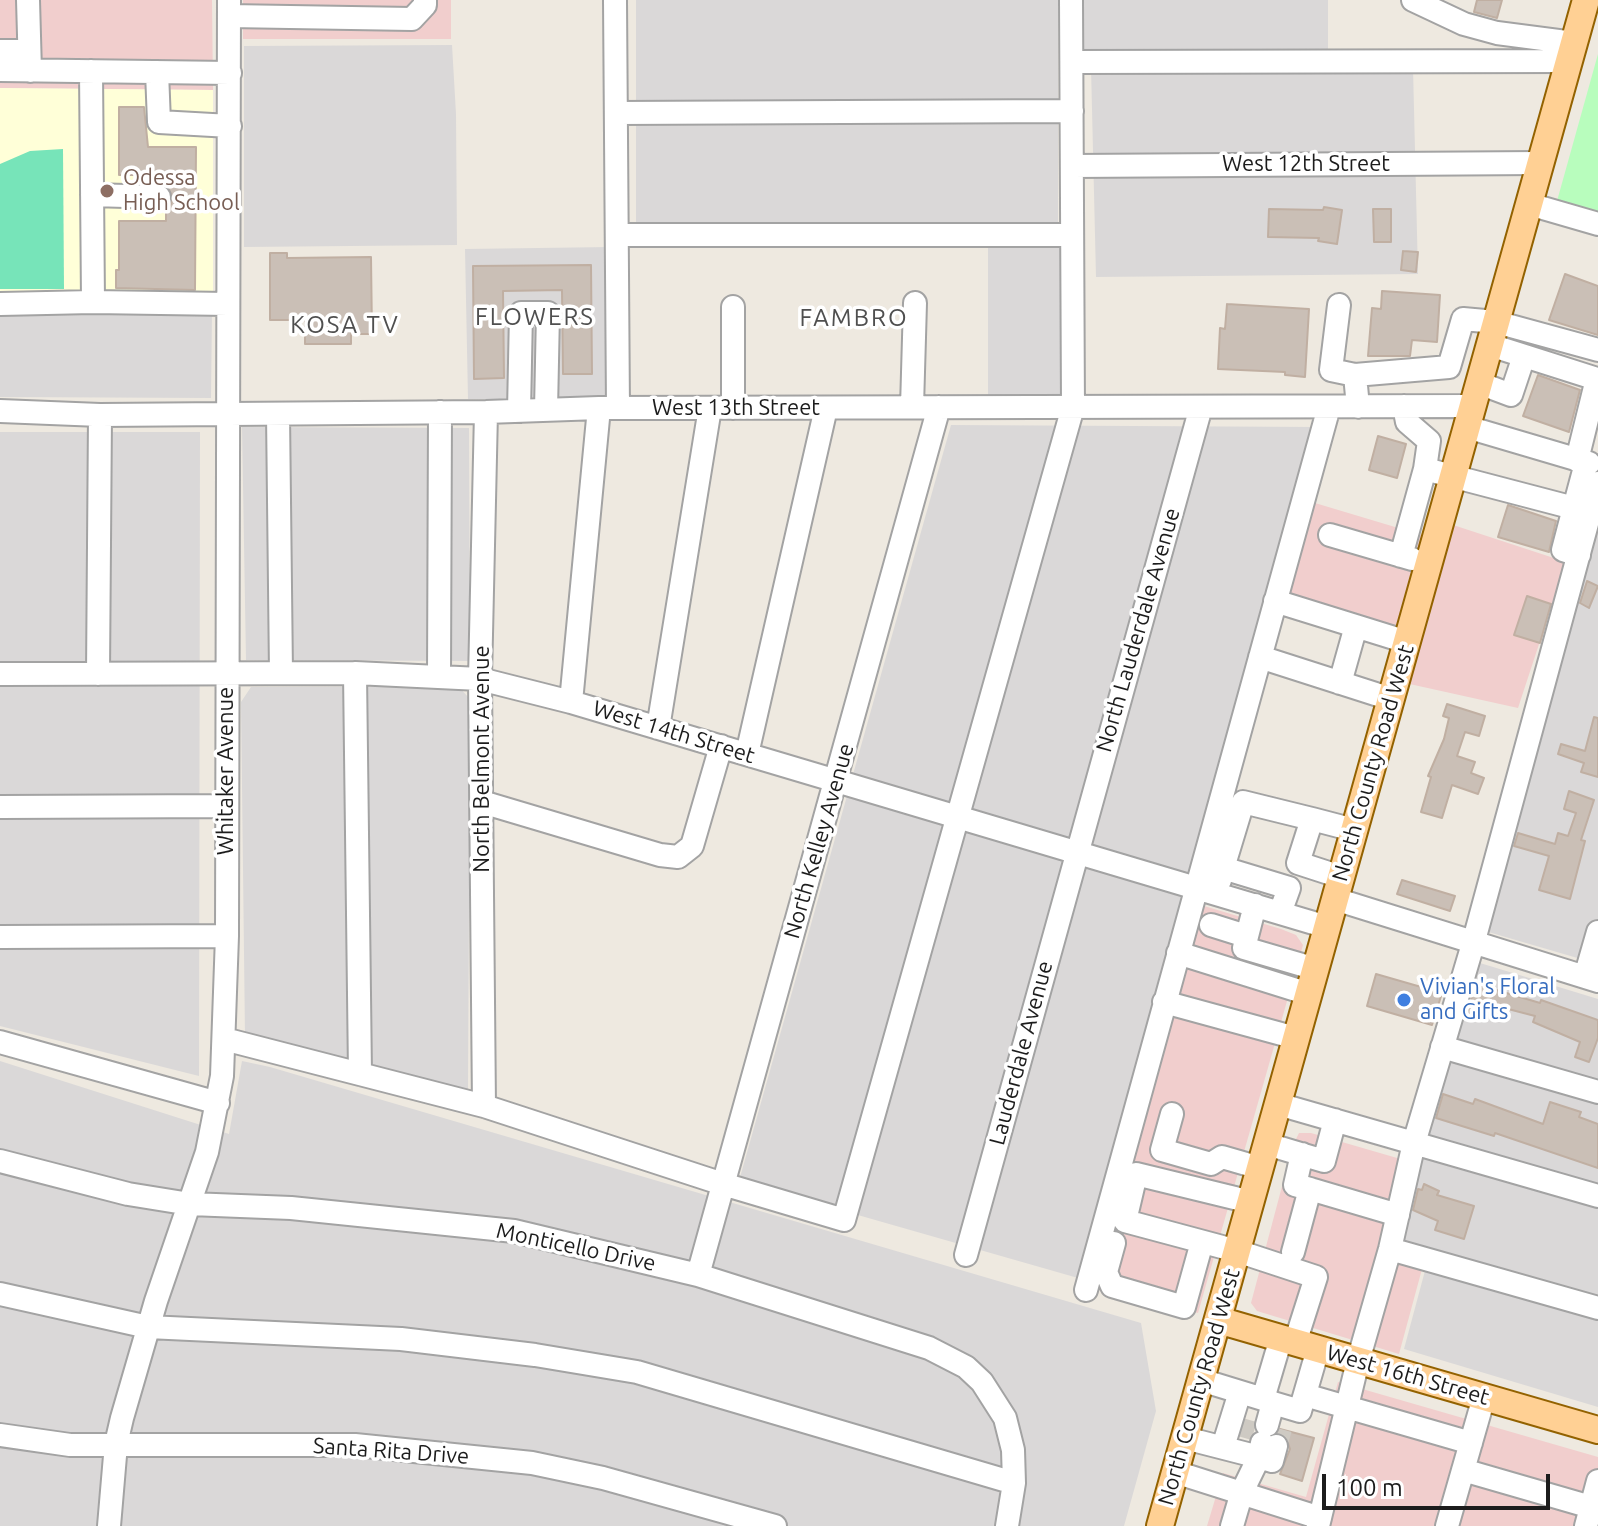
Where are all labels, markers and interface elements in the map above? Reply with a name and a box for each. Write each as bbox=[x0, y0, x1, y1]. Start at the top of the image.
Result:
street label: West 12th Street bbox=[1222, 151, 1390, 177]
place label: Odessa High School bbox=[123, 165, 240, 216]
marker: Odessa High School bbox=[98, 182, 116, 200]
district label: FLOWERS bbox=[475, 303, 595, 331]
district label: FAMBRO bbox=[799, 304, 909, 332]
district label: KOSA TV bbox=[290, 311, 400, 339]
street label: West 13th Street bbox=[652, 395, 820, 421]
street label: North Lauderdale Avenue bbox=[1090, 505, 1186, 755]
street label: North County Road West bbox=[1327, 642, 1419, 884]
street label: North Belmont Avenue bbox=[469, 645, 495, 873]
street label: Whitaker Avenue bbox=[213, 687, 239, 855]
street label: West 14th Street bbox=[590, 695, 758, 769]
street label: North Kelley Avenue bbox=[778, 740, 860, 942]
street label: Lauderdale Avenue bbox=[984, 958, 1058, 1148]
place label: Vivian's Floral and Gifts bbox=[1420, 974, 1555, 1026]
marker: Vivian's Floral and Gifts bbox=[1395, 991, 1413, 1009]
street label: Monticello Drive bbox=[494, 1217, 658, 1277]
street label: North County Road West bbox=[1153, 1266, 1245, 1508]
street label: West 16th Street bbox=[1324, 1339, 1492, 1411]
street label: Santa Rita Drive bbox=[312, 1432, 470, 1470]
scale bar bbox=[1326, 1458, 1554, 1508]
text: 100 m bbox=[1336, 1474, 1403, 1501]

